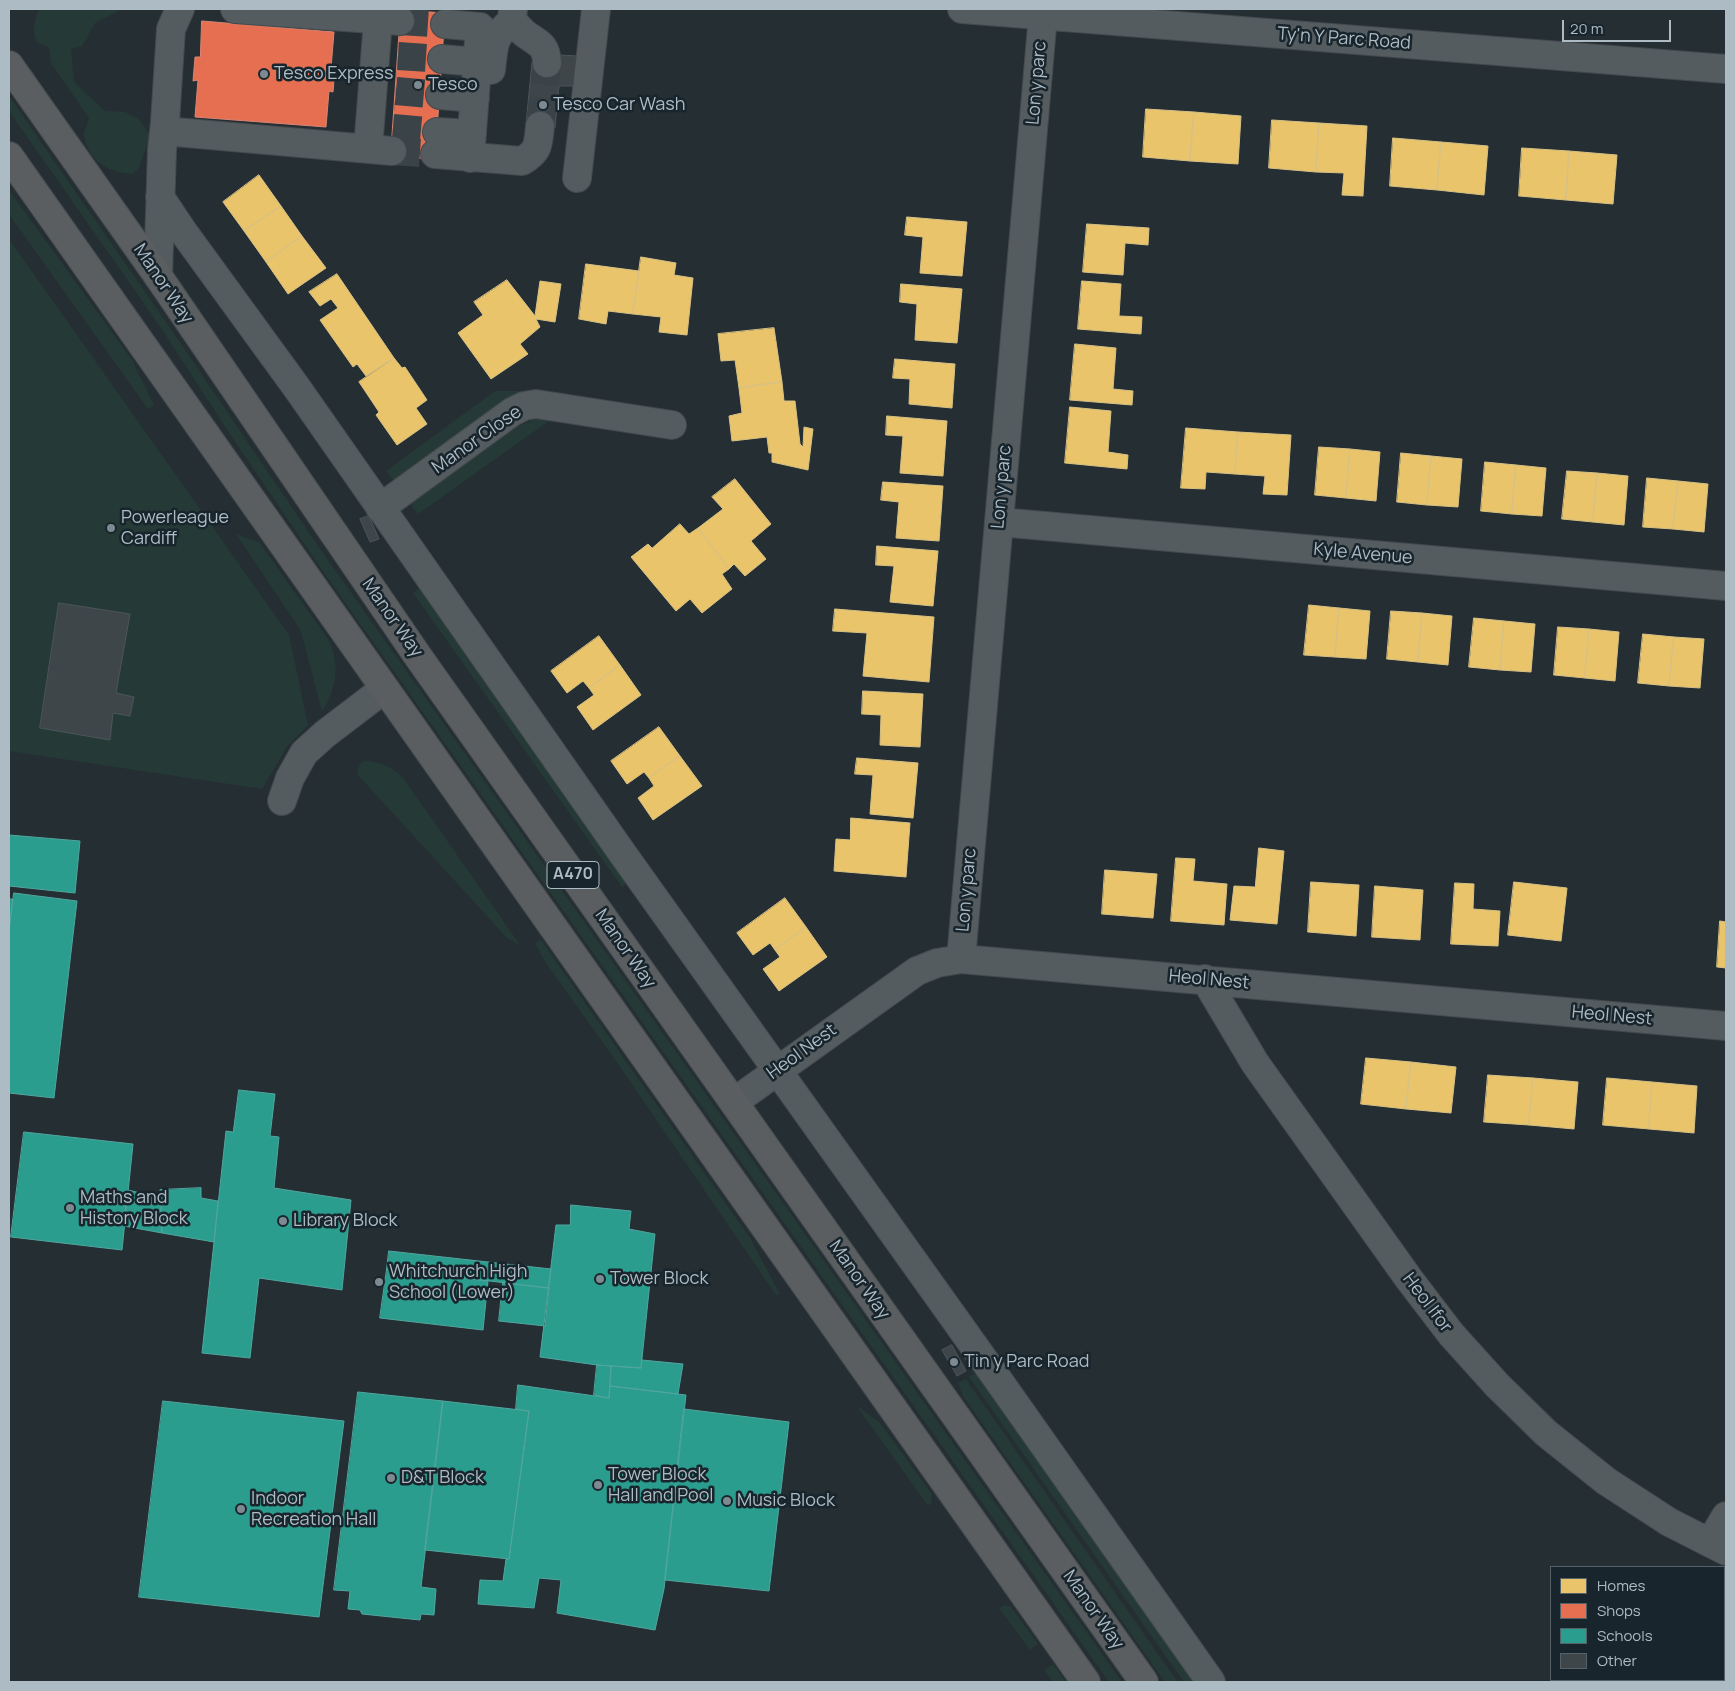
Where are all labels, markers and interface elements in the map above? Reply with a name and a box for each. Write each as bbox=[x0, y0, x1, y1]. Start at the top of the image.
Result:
scale bar bbox=[1565, 10, 1674, 42]
text: 20 m bbox=[1570, 18, 1603, 39]
street label: Ty'n Y Parc Road bbox=[1277, 24, 1411, 54]
street label: Lon y parc bbox=[1023, 40, 1051, 126]
place label: Tesco Express bbox=[274, 63, 393, 85]
marker: Tesco Express bbox=[258, 68, 270, 80]
place label: Tesco bbox=[428, 74, 478, 96]
marker: Tesco bbox=[412, 79, 424, 91]
place label: Tesco Car Wash bbox=[553, 94, 685, 116]
marker: Tesco Car Wash bbox=[537, 99, 549, 111]
street label: Manor Way bbox=[128, 240, 198, 328]
street label: Manor Close bbox=[428, 401, 526, 479]
street label: Lon y parc bbox=[988, 444, 1016, 530]
place label: Powerleague Cardiff bbox=[121, 507, 229, 550]
marker: Powerleague Cardiff bbox=[105, 522, 117, 534]
street label: Kyle Avenue bbox=[1313, 539, 1413, 569]
street label: Manor Way bbox=[357, 574, 427, 662]
street label: Lon y parc bbox=[953, 847, 981, 933]
road number: A470 bbox=[547, 862, 599, 888]
street label: Manor Way bbox=[590, 905, 660, 993]
street label: Heol Nest bbox=[1168, 966, 1250, 994]
street label: Heol Nest bbox=[1571, 1002, 1653, 1030]
street label: Heol Nest bbox=[763, 1020, 841, 1084]
place label: Maths and History Block bbox=[80, 1187, 188, 1230]
marker: Maths and History Block bbox=[64, 1202, 76, 1214]
place label: Library Block bbox=[293, 1210, 397, 1232]
marker: Library Block bbox=[277, 1215, 289, 1227]
street label: Manor Way bbox=[824, 1236, 894, 1324]
place label: Whitchurch High School (Lower) bbox=[389, 1261, 527, 1304]
place label: Tower Block bbox=[610, 1268, 708, 1290]
street label: Heol Ifor bbox=[1398, 1269, 1456, 1337]
marker: Tower Block bbox=[594, 1273, 606, 1285]
marker: Whitchurch High School (Lower) bbox=[373, 1276, 385, 1288]
place label: Tin y Parc Road bbox=[964, 1351, 1089, 1373]
marker: Tin y Parc Road bbox=[948, 1356, 960, 1368]
place label: Tower Block Hall and Pool bbox=[608, 1464, 714, 1506]
place label: D&T Block bbox=[401, 1467, 484, 1489]
marker: D&T Block bbox=[385, 1472, 397, 1484]
marker: Tower Block Hall and Pool bbox=[592, 1479, 604, 1491]
place label: Indoor Recreation Hall bbox=[251, 1488, 377, 1530]
place label: Music Block bbox=[737, 1490, 835, 1512]
marker: Music Block bbox=[721, 1495, 733, 1507]
marker: Indoor Recreation Hall bbox=[235, 1503, 247, 1515]
street label: Manor Way bbox=[1058, 1566, 1128, 1654]
legend bbox=[1550, 1566, 1725, 1681]
text: Homes bbox=[1597, 1575, 1645, 1596]
text: Shops bbox=[1597, 1600, 1641, 1621]
text: Schools bbox=[1597, 1625, 1653, 1646]
text: Other bbox=[1597, 1650, 1637, 1671]

